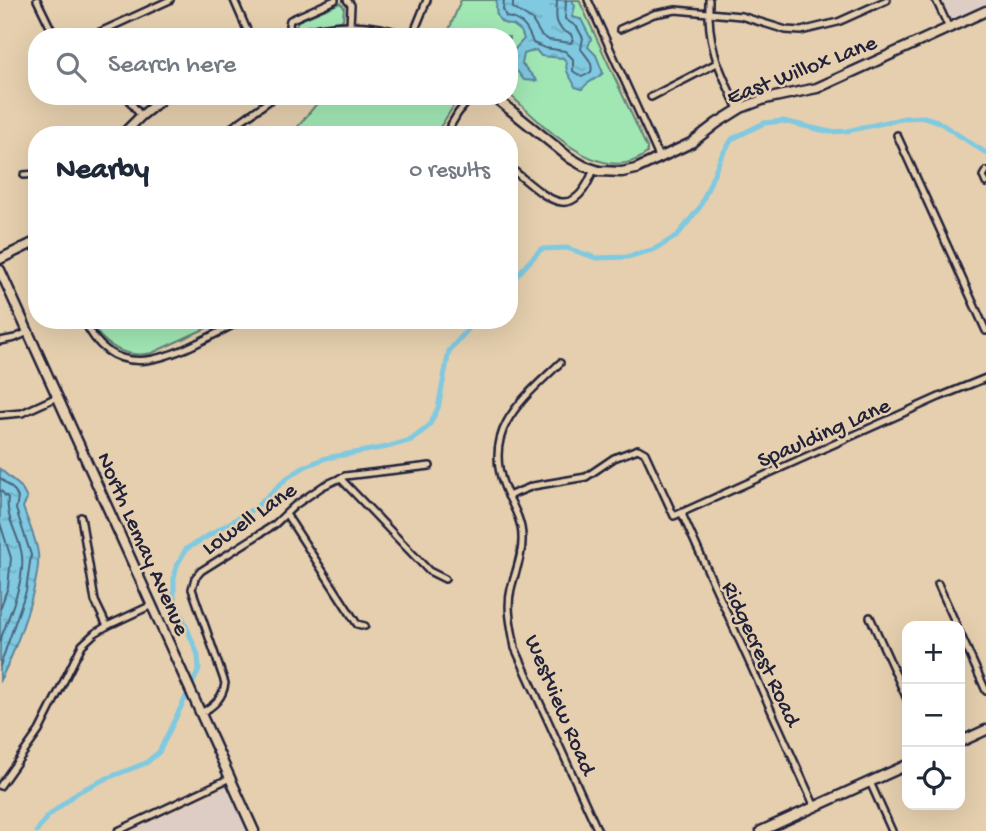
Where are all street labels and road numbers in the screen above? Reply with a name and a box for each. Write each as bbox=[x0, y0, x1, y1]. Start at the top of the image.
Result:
street label: East Willox Lane bbox=[723, 30, 882, 112]
street label: Spaulding Lane bbox=[754, 392, 896, 476]
street label: North Lemay Avenue bbox=[89, 449, 195, 641]
street label: Lowell Lane bbox=[197, 477, 304, 562]
street label: Ridgecrest Road bbox=[714, 578, 806, 733]
street label: Westview Road bbox=[517, 631, 601, 781]

